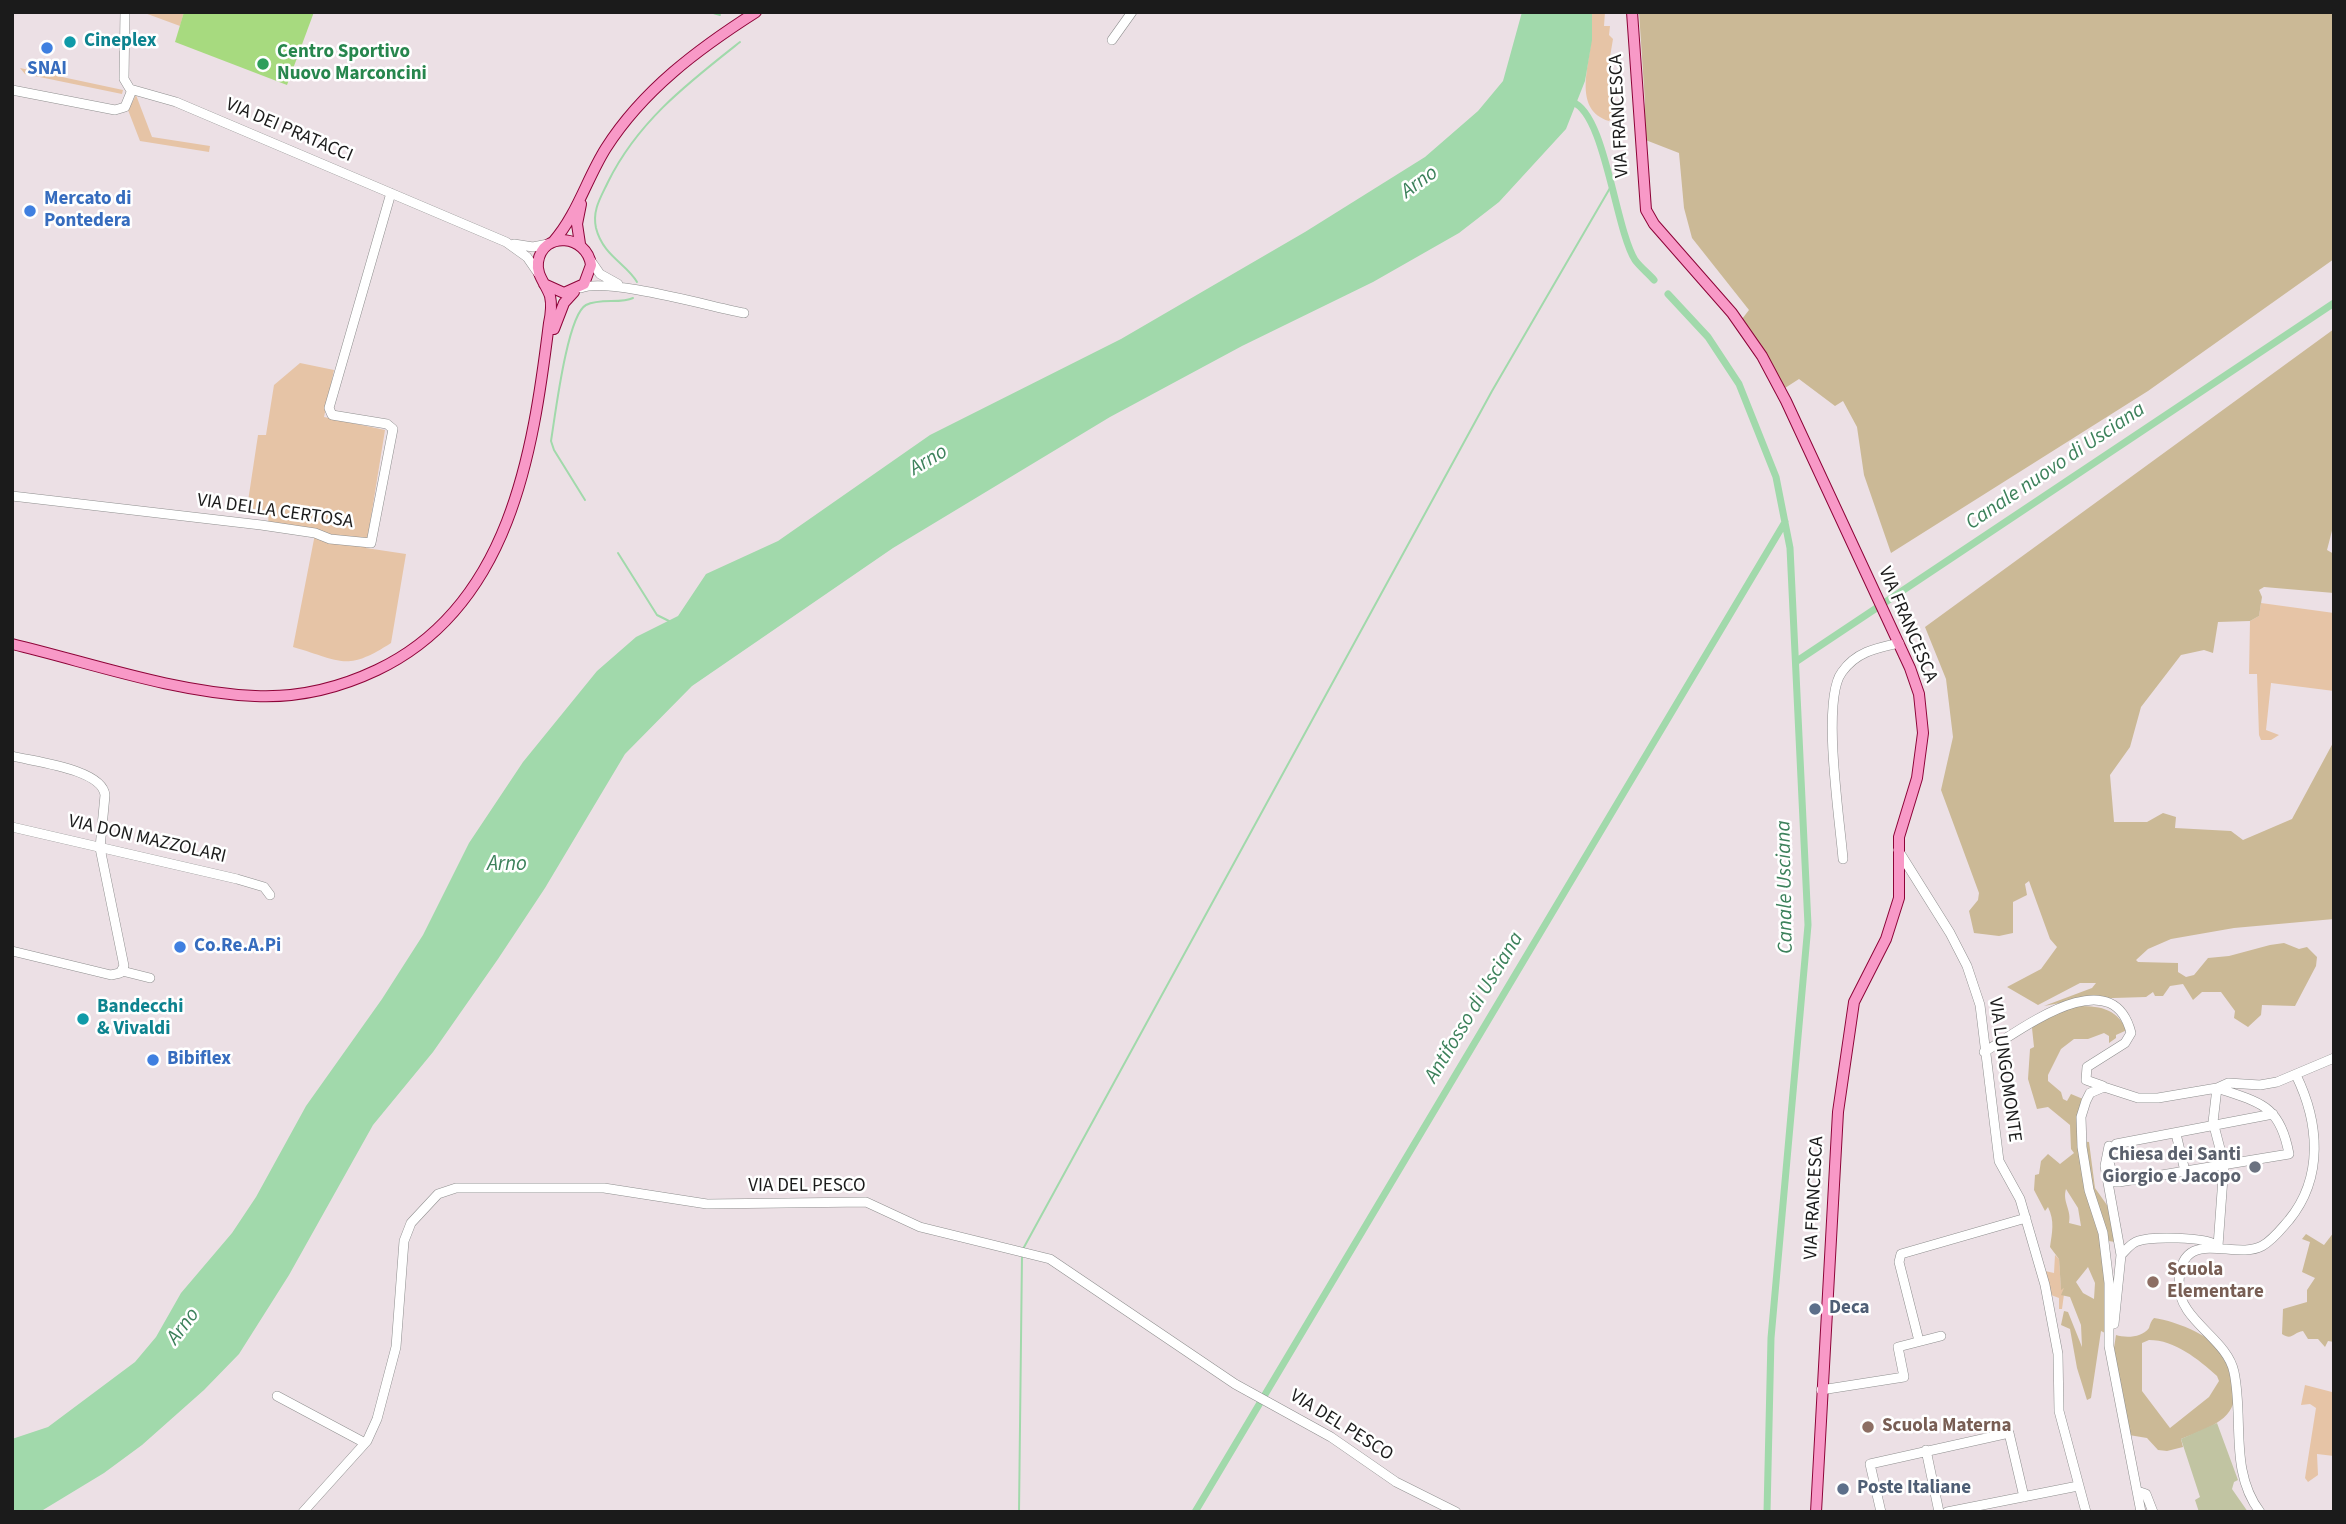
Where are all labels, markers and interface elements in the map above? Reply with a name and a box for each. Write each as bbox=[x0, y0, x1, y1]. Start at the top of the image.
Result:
place label: Cineplex bbox=[84, 31, 157, 53]
marker: Cineplex bbox=[62, 34, 78, 50]
marker: SNAI bbox=[39, 40, 55, 56]
place label: Centro Sportivo Nuovo Marconcini bbox=[277, 42, 427, 86]
street label: VIA FRANCESCA bbox=[1605, 54, 1635, 178]
marker: Centro Sportivo Nuovo Marconcini bbox=[255, 56, 271, 72]
place label: SNAI bbox=[27, 59, 67, 81]
street label: VIA DEI PRATACCI bbox=[222, 94, 356, 168]
water label: Arno bbox=[1397, 161, 1443, 205]
place label: Mercato di Pontedera bbox=[44, 189, 131, 233]
marker: Mercato di Pontedera bbox=[22, 203, 38, 219]
water label: Canale nuovo di Usciana bbox=[1962, 398, 2150, 536]
water label: Arno bbox=[905, 440, 953, 482]
street label: VIA DELLA CERTOSA bbox=[195, 490, 355, 534]
street label: VIA FRANCESCA bbox=[1872, 564, 1942, 686]
street label: VIA DON MAZZOLARI bbox=[66, 811, 228, 869]
water label: Canale Usciana bbox=[1772, 820, 1800, 954]
water label: Arno bbox=[487, 852, 527, 878]
water label: Antifosso di Usciana bbox=[1420, 928, 1530, 1088]
place label: Co.Re.A.Pi bbox=[194, 936, 281, 958]
marker: Co.Re.A.Pi bbox=[172, 939, 188, 955]
street label: VIA LUNGOMONTE bbox=[1983, 996, 2025, 1144]
place label: Bandecchi & Vivaldi bbox=[97, 997, 183, 1041]
marker: Bandecchi & Vivaldi bbox=[75, 1011, 91, 1027]
place label: Bibiflex bbox=[167, 1049, 231, 1071]
marker: Bibiflex bbox=[145, 1052, 161, 1068]
street label: VIA FRANCESCA bbox=[1800, 1136, 1830, 1260]
place label: Chiesa dei Santi Giorgio e Jacopo bbox=[2102, 1145, 2241, 1189]
marker: Chiesa dei Santi Giorgio e Jacopo bbox=[2247, 1159, 2263, 1175]
street label: VIA DEL PESCO bbox=[748, 1176, 866, 1198]
place label: Scuola Elementare bbox=[2167, 1260, 2264, 1304]
marker: Scuola Elementare bbox=[2145, 1274, 2161, 1290]
place label: Deca bbox=[1829, 1298, 1870, 1320]
marker: Deca bbox=[1807, 1301, 1823, 1317]
water label: Arno bbox=[162, 1304, 206, 1350]
street label: VIA DEL PESCO bbox=[1285, 1385, 1397, 1467]
place label: Scuola Materna bbox=[1882, 1416, 2011, 1438]
marker: Scuola Materna bbox=[1860, 1419, 1876, 1435]
place label: Poste Italiane bbox=[1857, 1478, 1971, 1500]
marker: Poste Italiane bbox=[1835, 1481, 1851, 1497]

